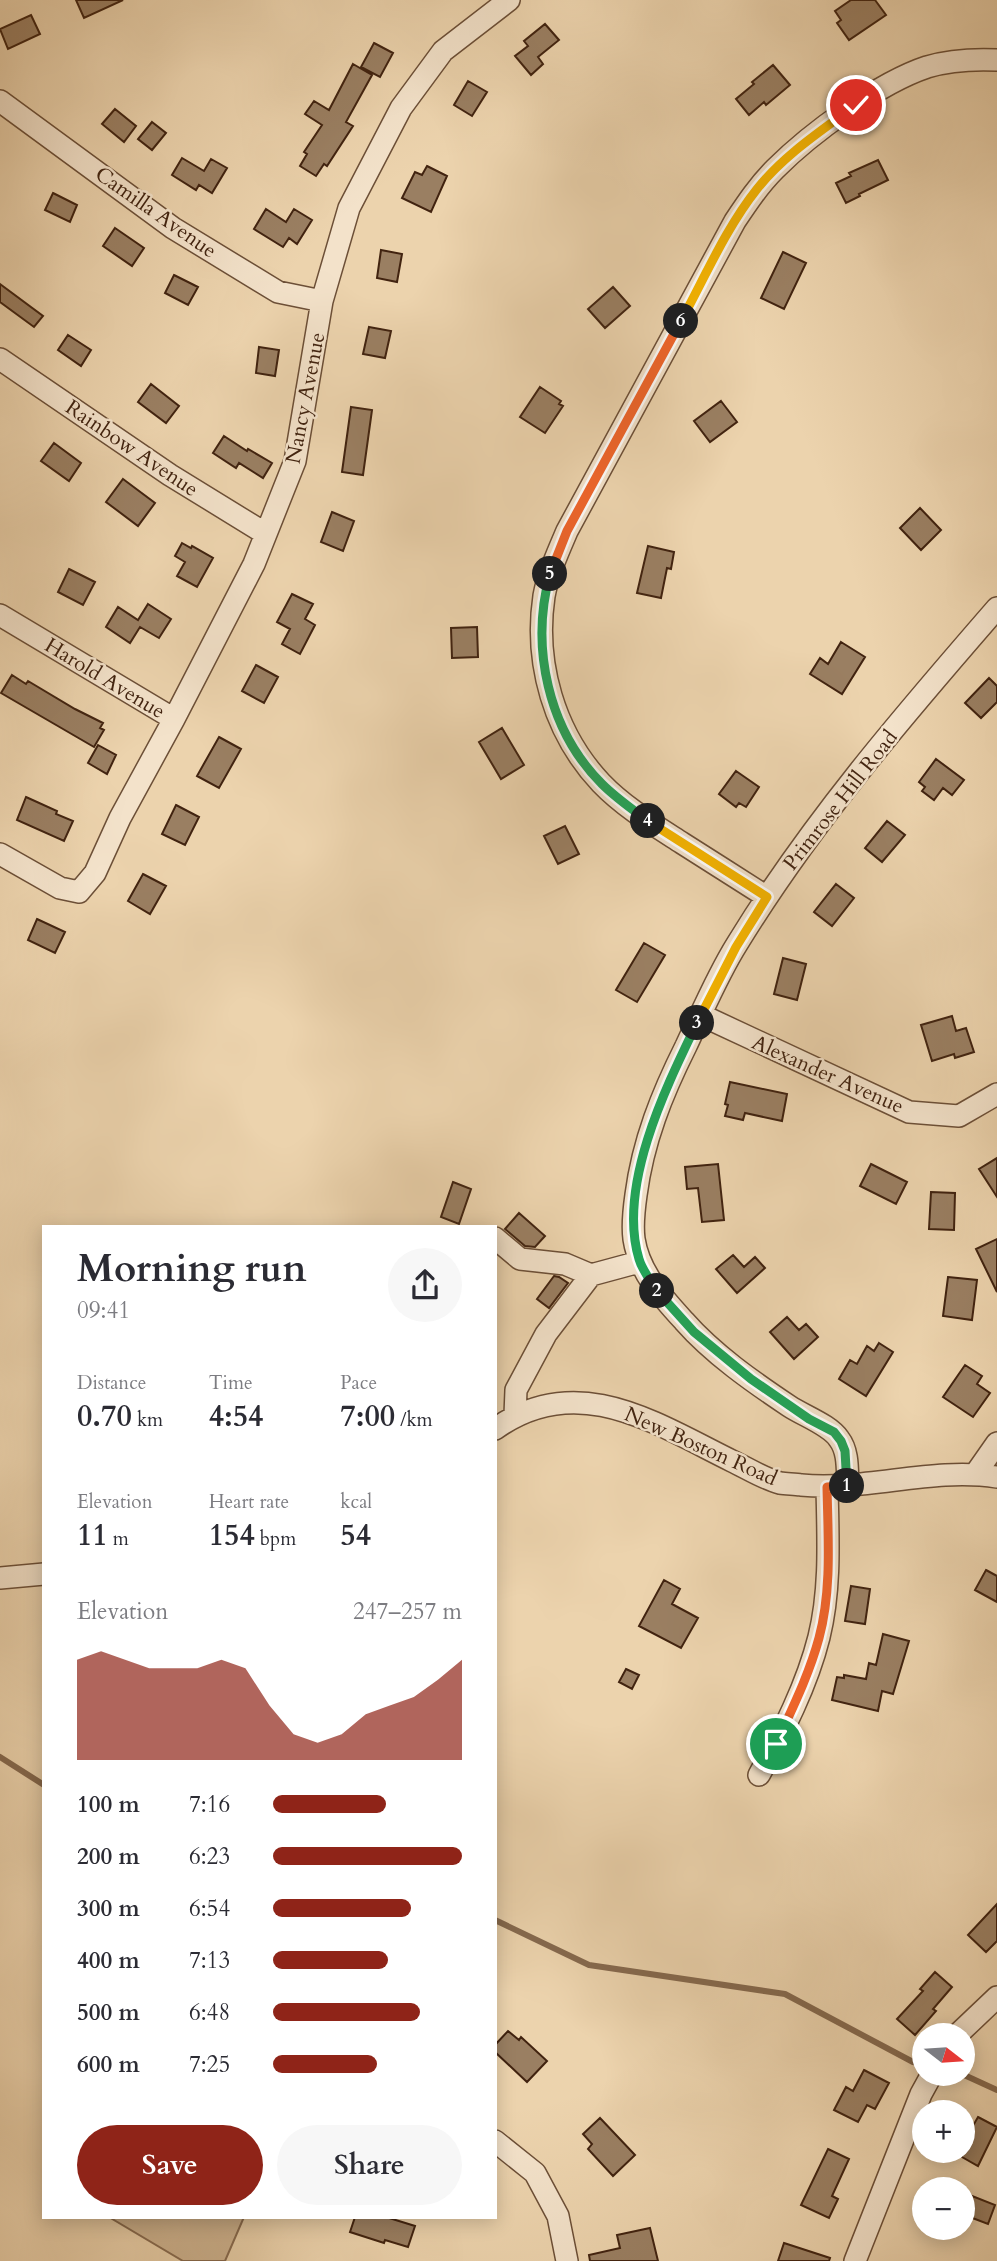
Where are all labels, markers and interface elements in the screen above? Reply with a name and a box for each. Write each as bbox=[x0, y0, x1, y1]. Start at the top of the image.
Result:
pin bbox=[826, 75, 886, 135]
icon: check bbox=[837, 86, 875, 124]
street label: Camilla Avenue bbox=[89, 160, 222, 265]
pin: 6 bbox=[664, 304, 698, 338]
text: 6 bbox=[676, 307, 685, 333]
street label: Nancy Avenue bbox=[279, 330, 332, 466]
street label: Rainbow Avenue bbox=[59, 393, 204, 504]
pin: 5 bbox=[532, 556, 568, 592]
text: 5 bbox=[545, 560, 554, 586]
street label: Harold Avenue bbox=[39, 631, 170, 726]
street label: Primrose Hill Road bbox=[776, 724, 904, 877]
pin: 4 bbox=[630, 804, 666, 838]
text: 4 bbox=[643, 807, 652, 833]
pin: 3 bbox=[680, 1006, 714, 1040]
text: 3 bbox=[692, 1009, 701, 1035]
street label: Alexander Avenue bbox=[747, 1028, 908, 1121]
text: Morning run bbox=[77, 1243, 307, 1295]
button: share bbox=[388, 1248, 462, 1322]
pin: 2 bbox=[640, 1274, 674, 1308]
text: 2 bbox=[652, 1277, 661, 1303]
text: 09:41 bbox=[77, 1295, 130, 1326]
text: Distance bbox=[77, 1370, 146, 1396]
text: Time bbox=[209, 1370, 253, 1396]
text: Pace bbox=[340, 1370, 377, 1396]
text: 0.70 bbox=[77, 1396, 132, 1437]
text: 4:54 bbox=[209, 1396, 263, 1437]
text: 7:00 bbox=[340, 1396, 395, 1437]
street label: New Boston Road bbox=[620, 1400, 782, 1493]
text: km bbox=[132, 1407, 163, 1433]
text: /km bbox=[395, 1407, 433, 1433]
pin: 1 bbox=[830, 1468, 864, 1504]
text: 1 bbox=[842, 1472, 851, 1498]
text: Elevation bbox=[77, 1489, 152, 1515]
text: Heart rate bbox=[209, 1489, 289, 1515]
text: kcal bbox=[340, 1489, 372, 1515]
text: 11 bbox=[77, 1515, 108, 1556]
text: 154 bbox=[209, 1515, 255, 1556]
text: 54 bbox=[340, 1515, 371, 1556]
text: m bbox=[108, 1526, 129, 1552]
text: bpm bbox=[255, 1526, 296, 1552]
text: Elevation bbox=[77, 1596, 168, 1627]
text: 247–257 m bbox=[353, 1596, 462, 1627]
pin bbox=[746, 1714, 806, 1774]
icon: arrive bbox=[757, 1725, 795, 1763]
text: 100 m bbox=[77, 1789, 140, 1820]
text: 7:16 bbox=[189, 1789, 230, 1820]
text: 200 m bbox=[77, 1841, 140, 1872]
text: 6:23 bbox=[189, 1841, 230, 1872]
text: 300 m bbox=[77, 1893, 140, 1924]
text: 6:54 bbox=[189, 1893, 230, 1924]
text: 400 m bbox=[77, 1945, 140, 1976]
text: 7:13 bbox=[189, 1945, 230, 1976]
text: 500 m bbox=[77, 1997, 140, 2028]
text: 6:48 bbox=[189, 1997, 230, 2028]
north arrow bbox=[912, 2023, 975, 2086]
map controls bbox=[912, 2023, 975, 2240]
text: 600 m bbox=[77, 2049, 140, 2080]
text: 7:25 bbox=[189, 2049, 230, 2080]
button: + bbox=[912, 2100, 975, 2163]
button: Save bbox=[77, 2125, 263, 2205]
button: Share bbox=[277, 2125, 462, 2205]
button: − bbox=[912, 2177, 975, 2240]

